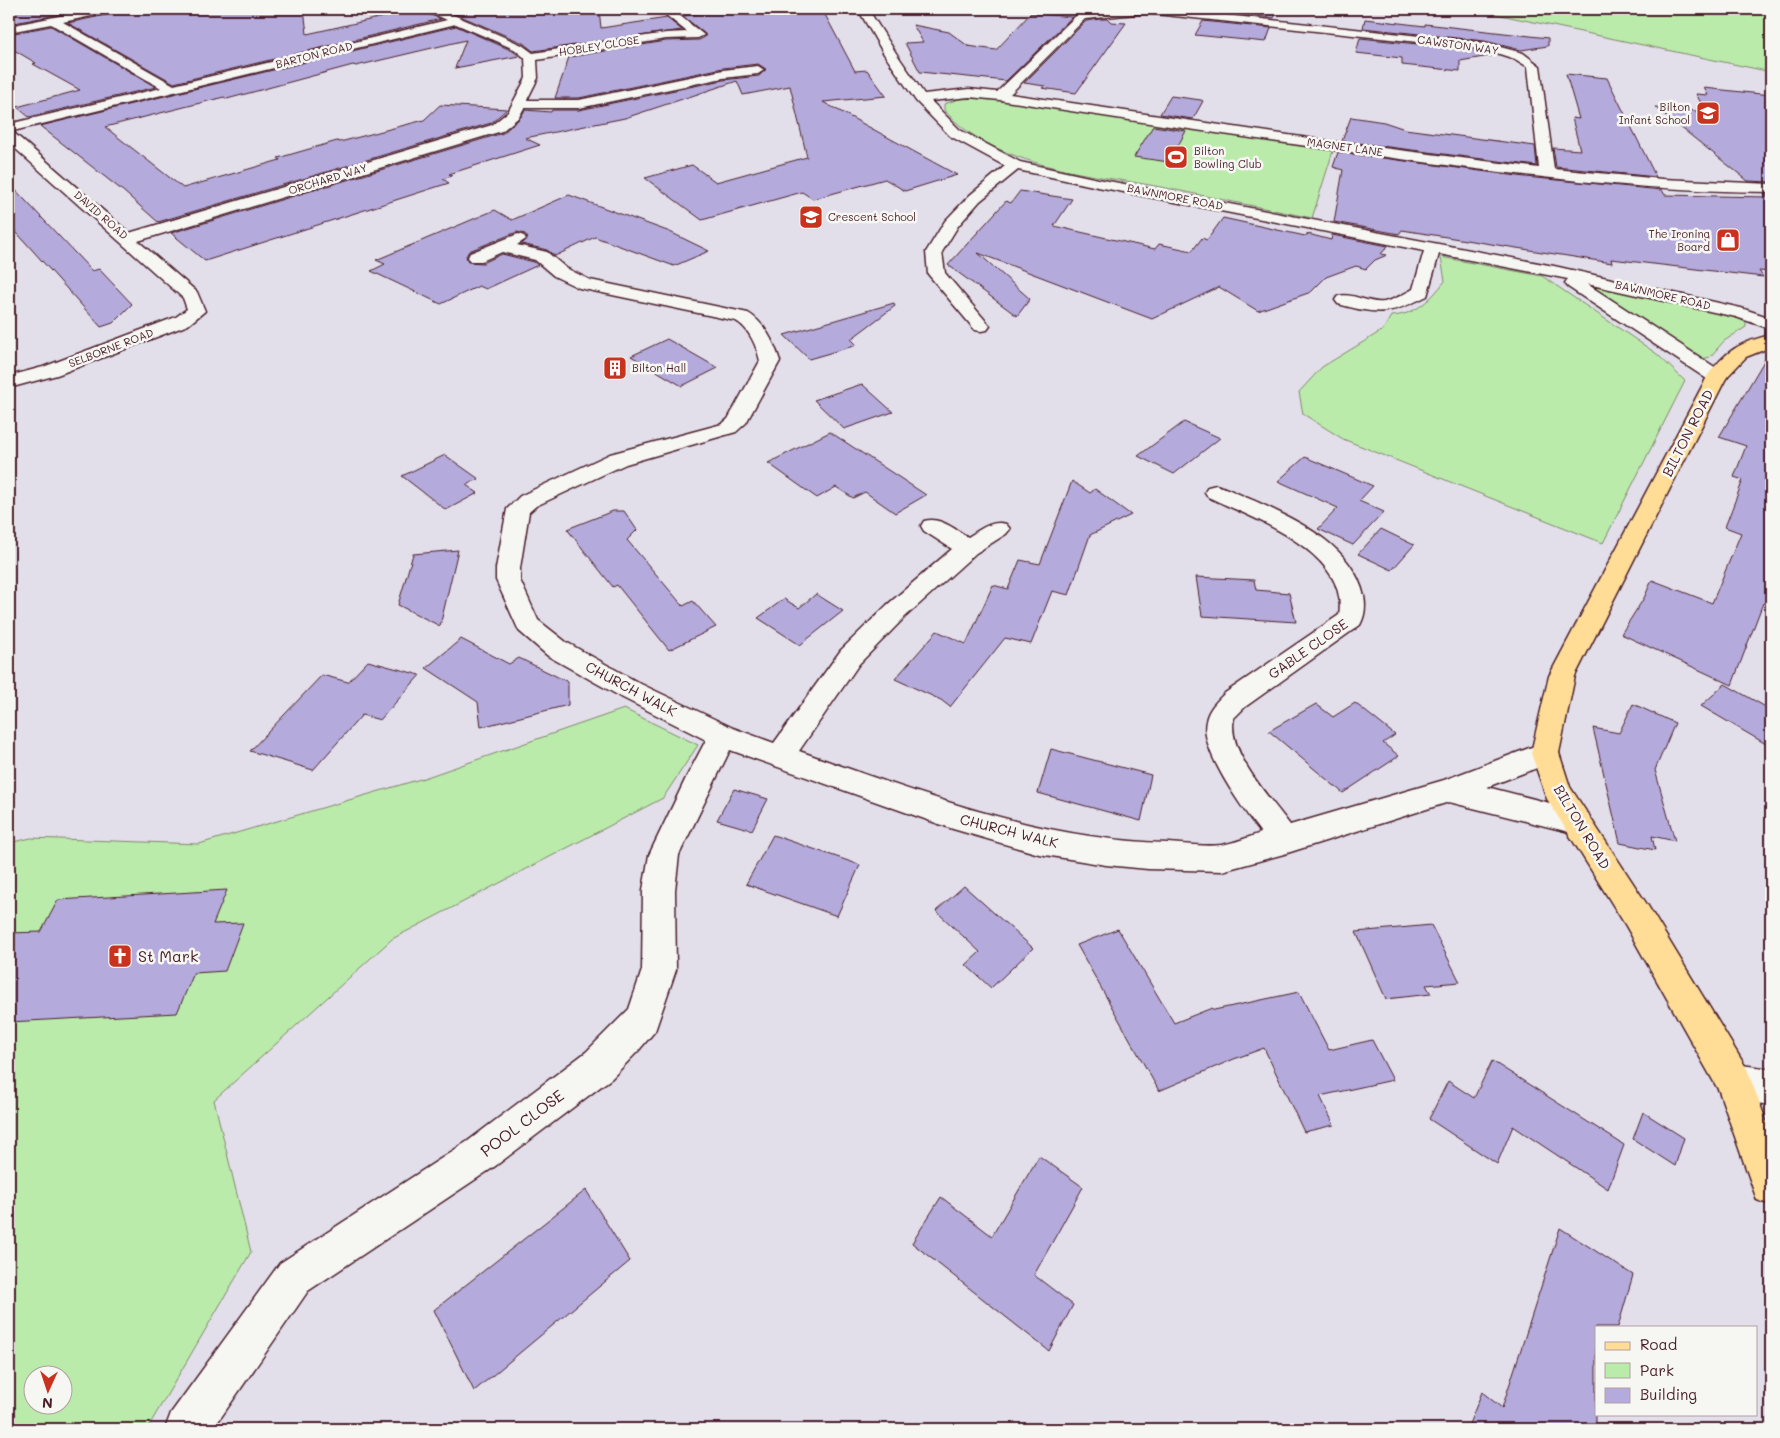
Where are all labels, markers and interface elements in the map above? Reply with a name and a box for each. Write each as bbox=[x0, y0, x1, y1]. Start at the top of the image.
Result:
street label: CAWSTON WAY bbox=[1416, 31, 1500, 58]
street label: HOBLEY CLOSE bbox=[558, 32, 640, 59]
street label: BARTON ROAD bbox=[274, 38, 354, 71]
place label: Bilton Infant School bbox=[1619, 99, 1690, 127]
school or university icon: Bilton Infant School bbox=[1695, 100, 1721, 126]
street label: MAGNET LANE bbox=[1306, 134, 1384, 159]
place label: Bilton Bowling Club bbox=[1194, 143, 1262, 171]
sports icon: Bilton Bowling Club bbox=[1163, 144, 1189, 170]
street label: ORCHARD WAY bbox=[287, 159, 369, 198]
street label: BAWNMORE ROAD bbox=[1126, 180, 1224, 213]
street label: DAVID ROAD bbox=[71, 187, 132, 242]
school or university icon: Crescent School bbox=[798, 204, 824, 230]
place label: Crescent School bbox=[828, 209, 916, 224]
place label: The Ironing Board bbox=[1649, 226, 1710, 254]
shop icon: The Ironing Board bbox=[1715, 227, 1741, 253]
street label: BAWNMORE ROAD bbox=[1614, 276, 1712, 313]
street label: SELBORNE ROAD bbox=[66, 324, 155, 371]
building icon: Bilton Hall bbox=[602, 355, 628, 381]
place label: Bilton Hall bbox=[632, 360, 686, 375]
street label: BILTON ROAD bbox=[1657, 386, 1718, 480]
street label: GABLE CLOSE bbox=[1264, 614, 1351, 683]
street label: CHURCH WALK bbox=[582, 657, 681, 721]
street label: BILTON ROAD bbox=[1550, 781, 1615, 872]
street label: CHURCH WALK bbox=[958, 809, 1061, 852]
church icon: St Mark bbox=[107, 943, 133, 969]
place label: St Mark bbox=[138, 945, 198, 966]
street label: POOL CLOSE bbox=[476, 1084, 568, 1161]
legend bbox=[1595, 1326, 1758, 1416]
text: Road bbox=[1640, 1334, 1677, 1354]
text: Park bbox=[1640, 1360, 1674, 1380]
north arrow bbox=[22, 1366, 72, 1416]
text: Building bbox=[1640, 1384, 1697, 1404]
text: N bbox=[41, 1394, 53, 1413]

